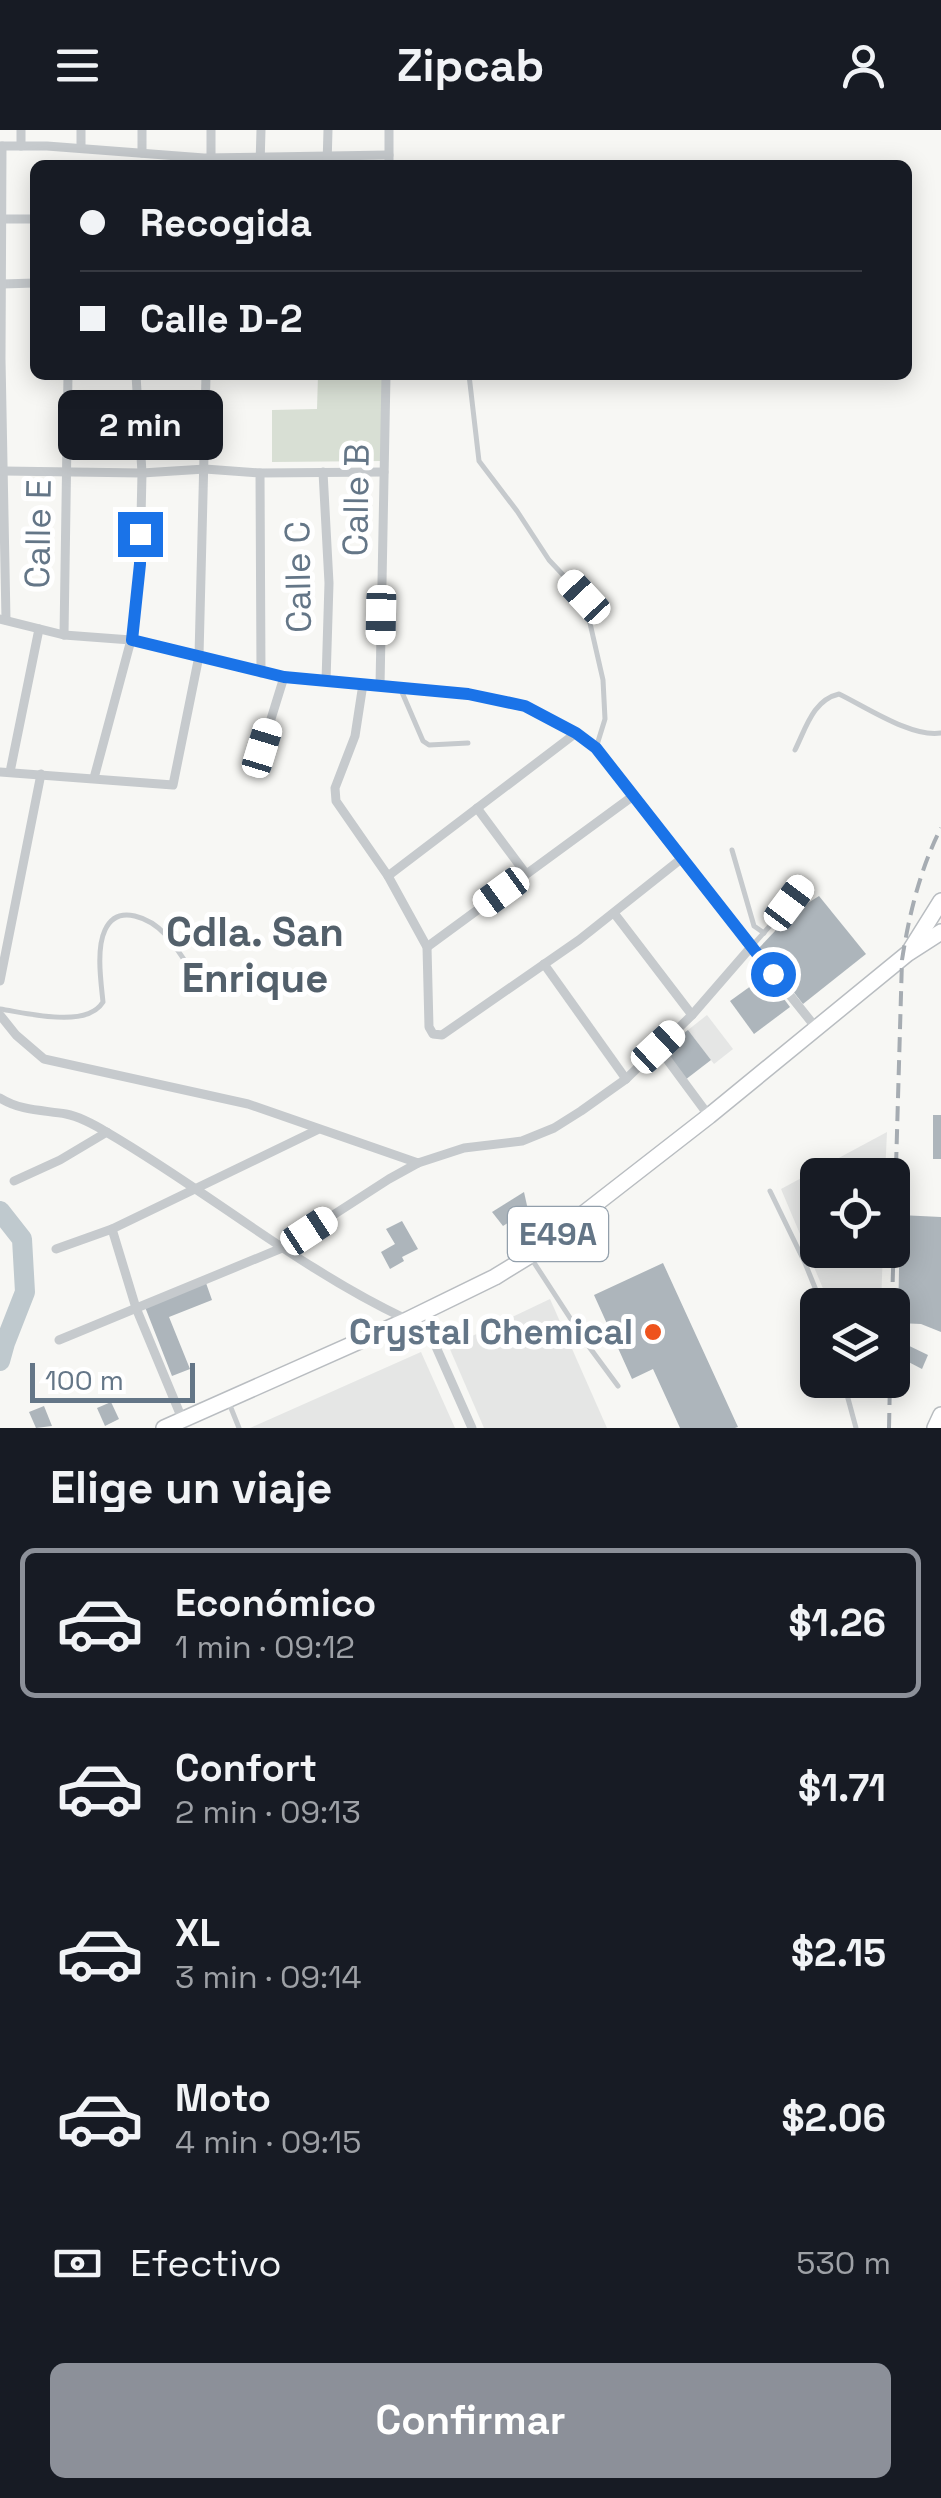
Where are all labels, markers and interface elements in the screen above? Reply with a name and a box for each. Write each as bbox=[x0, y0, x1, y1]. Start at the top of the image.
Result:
text: Zipcab bbox=[397, 37, 544, 94]
icon: menu bbox=[50, 38, 105, 93]
icon: person bbox=[836, 38, 891, 93]
text: Recogida bbox=[140, 199, 312, 247]
text: Calle D-2 bbox=[140, 295, 303, 343]
callout: 2 min bbox=[58, 389, 222, 459]
text: 2 min bbox=[99, 405, 182, 445]
street label: Calle B bbox=[333, 443, 379, 557]
street label: Calle E bbox=[15, 479, 61, 589]
route end bbox=[118, 512, 163, 557]
street label: Calle C bbox=[275, 521, 321, 633]
car bbox=[553, 565, 615, 629]
car bbox=[365, 585, 397, 645]
car bbox=[239, 715, 285, 781]
car bbox=[468, 862, 534, 922]
car bbox=[759, 870, 819, 936]
district label: Cdla. San Enrique bbox=[166, 907, 344, 1004]
route start bbox=[751, 952, 796, 997]
car bbox=[626, 1016, 690, 1078]
map controls bbox=[800, 1158, 910, 1398]
button: locate bbox=[800, 1158, 910, 1268]
car bbox=[276, 1202, 342, 1260]
road number: E49A bbox=[508, 1207, 608, 1261]
button: layers bbox=[800, 1288, 910, 1398]
place label: Crystal Chemical bbox=[349, 1310, 633, 1354]
marker: Crystal Chemical bbox=[642, 1321, 664, 1343]
scale bar bbox=[30, 1358, 195, 1402]
text: 100 m bbox=[45, 1362, 124, 1398]
text: Elige un viaje bbox=[50, 1459, 333, 1516]
icon: car bbox=[55, 1578, 145, 1668]
text: Económico bbox=[175, 1579, 376, 1627]
text: $1.26 bbox=[788, 1599, 886, 1647]
text: 1 min · 09:12 bbox=[175, 1627, 355, 1667]
icon: car bbox=[55, 1743, 145, 1833]
text: Confort bbox=[175, 1744, 317, 1792]
text: $1.71 bbox=[798, 1764, 886, 1812]
text: 2 min · 09:13 bbox=[175, 1792, 361, 1832]
icon: car bbox=[55, 1908, 145, 1998]
text: XL bbox=[175, 1909, 220, 1957]
text: $2.15 bbox=[791, 1929, 886, 1977]
text: 3 min · 09:14 bbox=[175, 1957, 362, 1997]
icon: car bbox=[55, 2073, 145, 2163]
text: Moto bbox=[175, 2074, 271, 2122]
text: $2.06 bbox=[781, 2094, 886, 2142]
text: 4 min · 09:15 bbox=[175, 2122, 361, 2162]
icon: cash bbox=[50, 2236, 105, 2291]
text: Efectivo bbox=[130, 2239, 282, 2287]
text: 530 m bbox=[796, 2243, 891, 2283]
button: Confirmar bbox=[50, 2363, 891, 2478]

